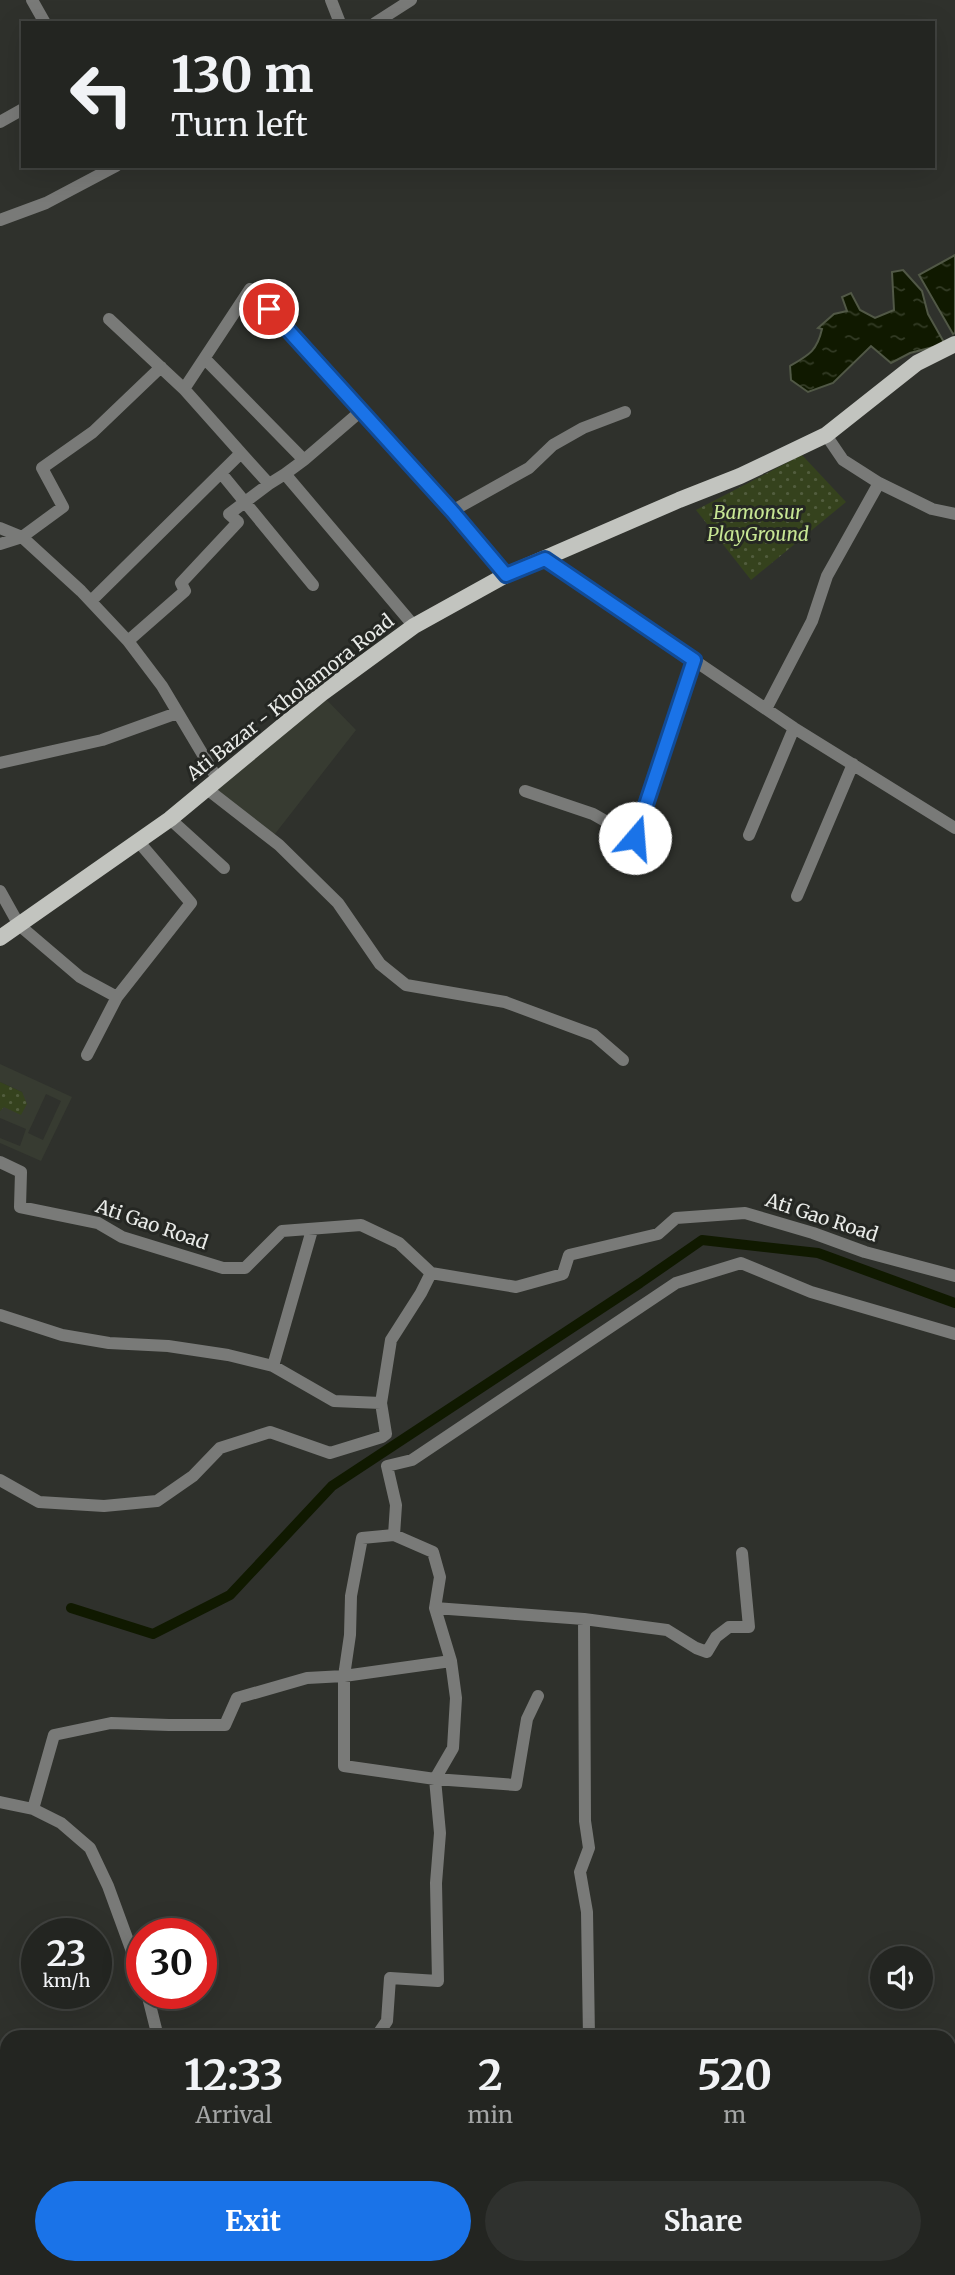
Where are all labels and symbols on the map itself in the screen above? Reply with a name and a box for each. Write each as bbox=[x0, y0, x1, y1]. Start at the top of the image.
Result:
pin bbox=[239, 279, 299, 339]
park label: Bamonsur PlayGround bbox=[707, 500, 809, 546]
street label: Ati Bazar - Kholamora Road bbox=[181, 609, 398, 786]
position arrow bbox=[598, 801, 672, 875]
street label: Ati Gao Road bbox=[762, 1187, 881, 1246]
street label: Ati Gao Road bbox=[92, 1193, 211, 1254]
speed limit sign: 30 bbox=[126, 1918, 217, 2009]

